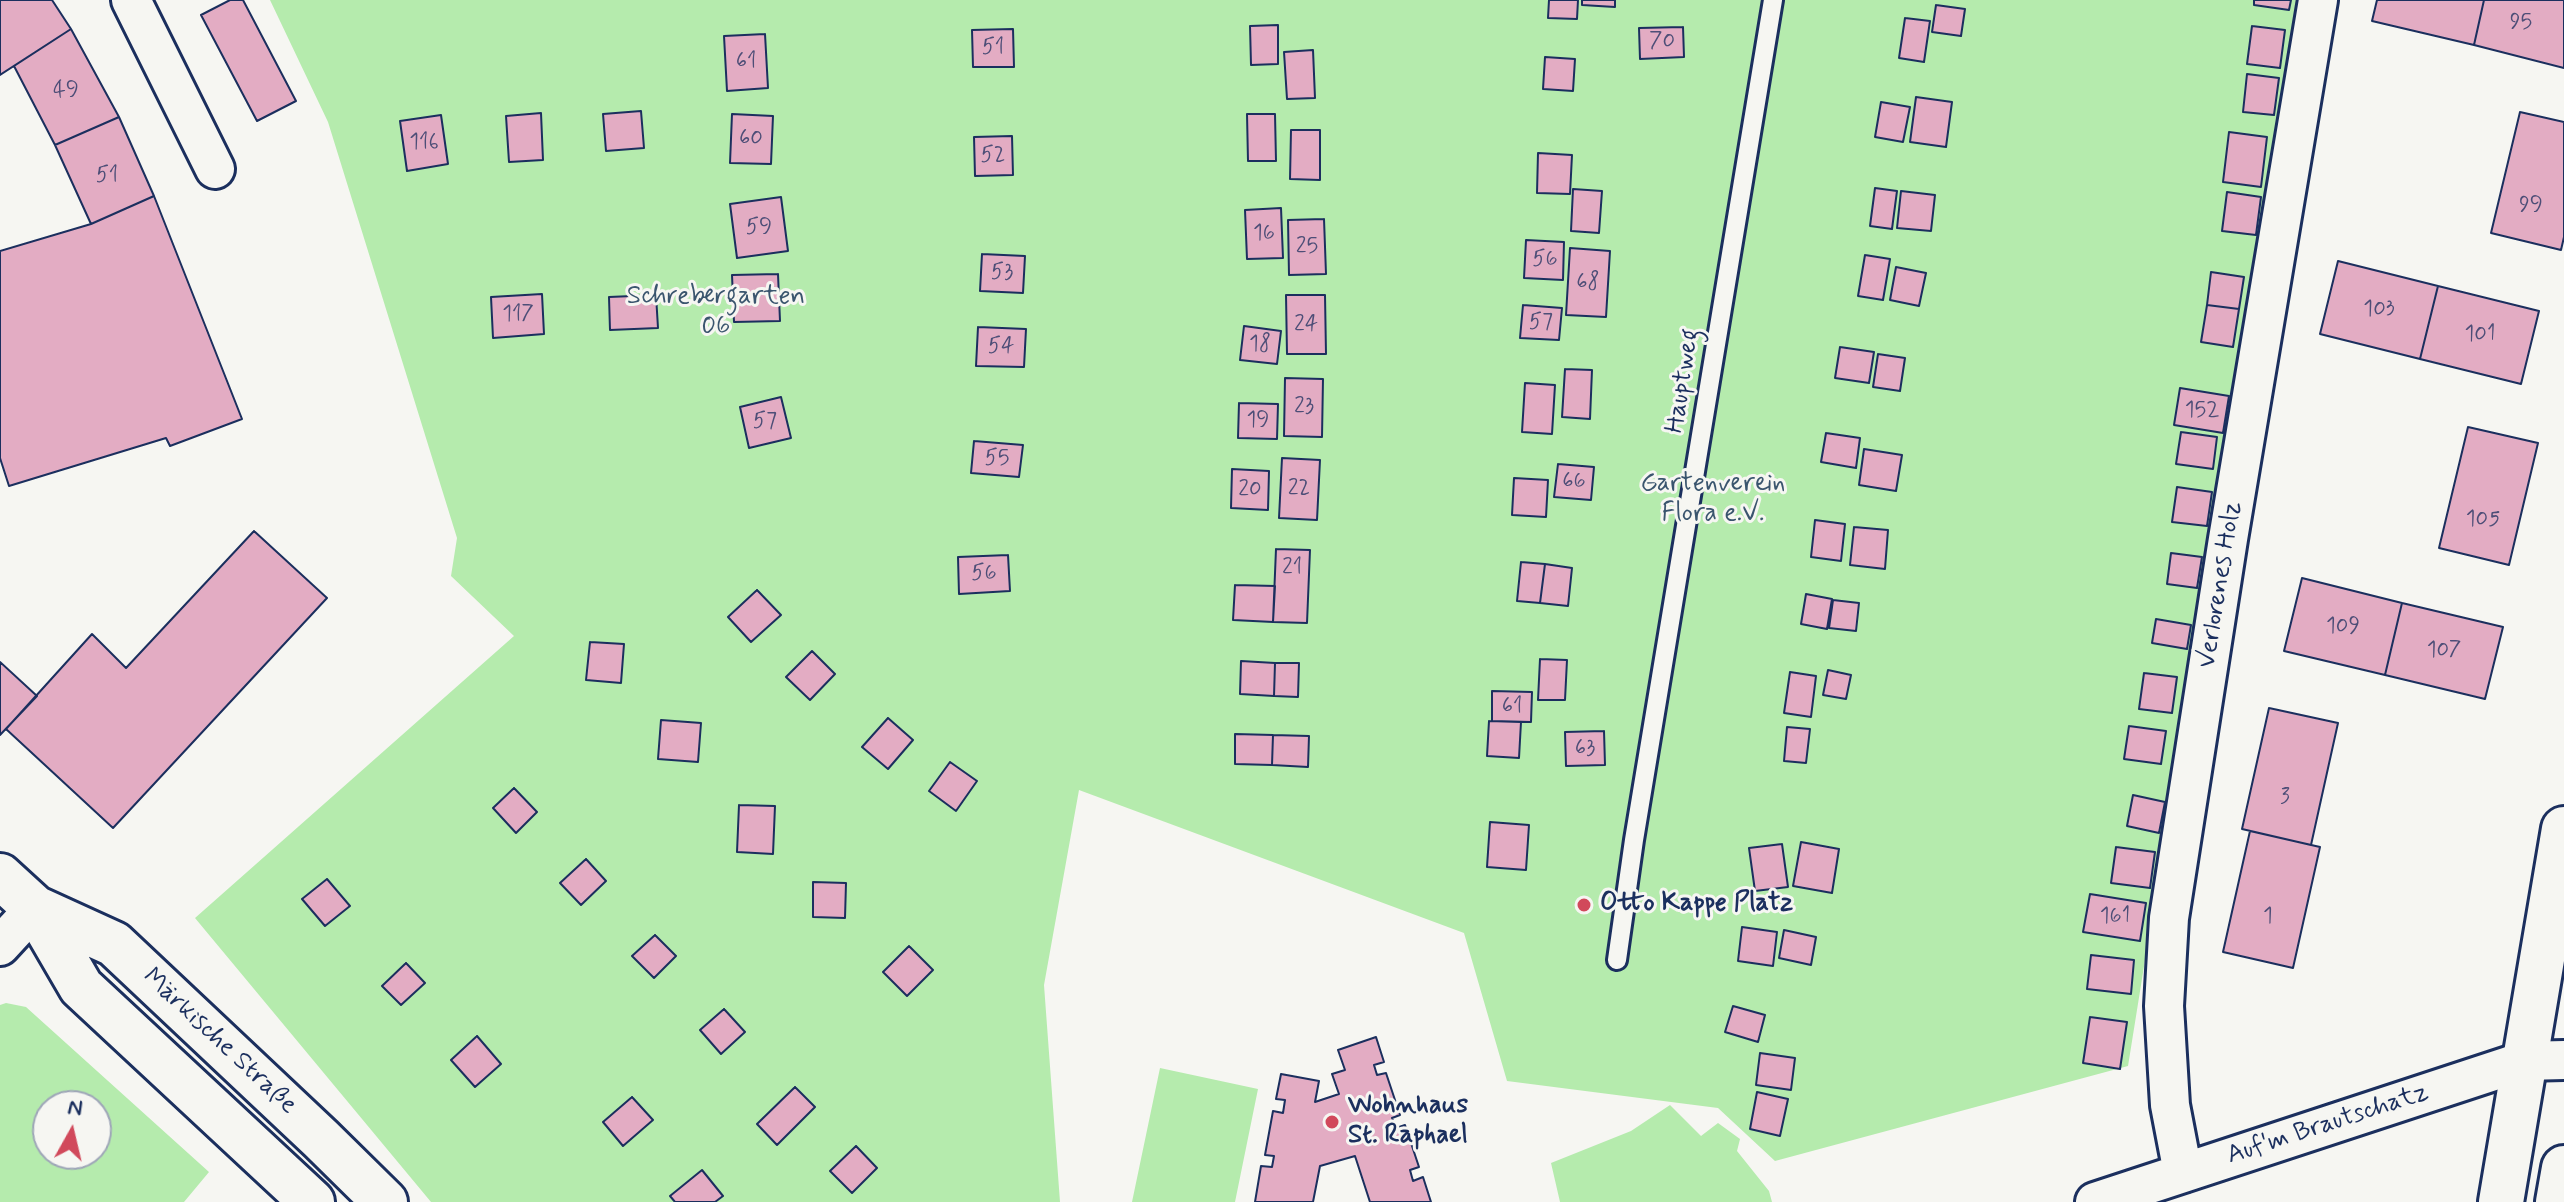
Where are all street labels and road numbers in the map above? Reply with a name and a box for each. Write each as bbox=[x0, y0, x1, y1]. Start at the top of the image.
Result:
street label: Hauptweg bbox=[1660, 326, 1708, 436]
street label: Verlorenes Holz bbox=[2192, 499, 2250, 671]
street label: Märkische Straße bbox=[135, 962, 303, 1122]
street label: Auf'm Brautschatz bbox=[2223, 1078, 2433, 1172]

